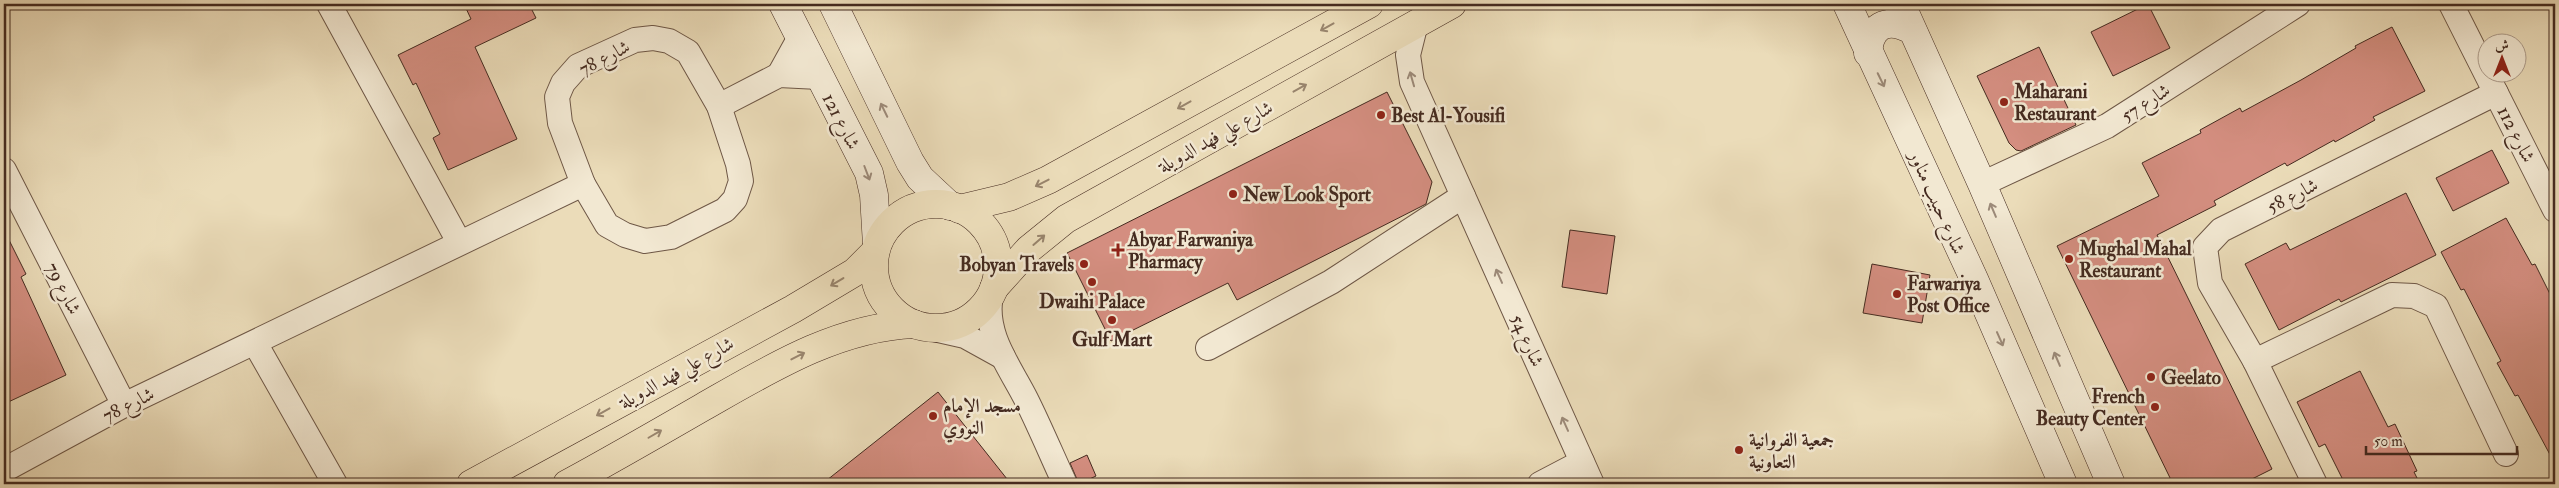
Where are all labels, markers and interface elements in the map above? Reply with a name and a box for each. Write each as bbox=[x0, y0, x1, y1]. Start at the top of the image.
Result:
one-way arrow bbox=[1319, 22, 1334, 32]
north arrow bbox=[2476, 32, 2526, 82]
street label: شارع 78 bbox=[575, 34, 636, 84]
text: ش bbox=[2495, 37, 2509, 54]
one-way arrow bbox=[1406, 71, 1416, 87]
one-way arrow bbox=[1877, 72, 1886, 87]
street label: شارع 57 bbox=[2116, 78, 2176, 130]
place label: Maharani Restaurant bbox=[2013, 80, 2097, 126]
one-way arrow bbox=[1293, 83, 1308, 93]
street label: شارع 121 bbox=[814, 89, 865, 155]
street label: شارع علي فهد الدويلة bbox=[1153, 95, 1280, 184]
marker: Maharani Restaurant bbox=[1998, 96, 2010, 108]
one-way arrow bbox=[1177, 101, 1192, 111]
street label: شارع 112 bbox=[2489, 102, 2540, 168]
one-way arrow bbox=[879, 103, 889, 118]
place label: Best Al-Yousifi bbox=[1391, 104, 1506, 128]
marker: Best Al-Yousifi bbox=[1375, 109, 1387, 121]
street label: شارع حبيب مناور bbox=[1900, 145, 1971, 259]
one-way arrow bbox=[863, 165, 873, 180]
street label: شارع 58 bbox=[2263, 173, 2323, 222]
one-way arrow bbox=[1034, 178, 1049, 188]
place label: New Look Sport bbox=[1242, 183, 1372, 208]
marker: New Look Sport bbox=[1227, 188, 1239, 200]
one-way arrow bbox=[1988, 203, 1998, 218]
place label: Abyar Farwaniya Pharmacy bbox=[1127, 228, 1254, 275]
one-way arrow bbox=[1033, 234, 1046, 246]
place label: Mughal Mahal Restaurant bbox=[2078, 237, 2192, 283]
marker: Abyar Farwaniya Pharmacy bbox=[1112, 244, 1124, 256]
place label: Bobyan Travels bbox=[959, 253, 1074, 278]
marker: Mughal Mahal Restaurant bbox=[2063, 253, 2075, 265]
street label: شارع 79 bbox=[37, 258, 86, 320]
marker: Bobyan Travels bbox=[1078, 258, 1090, 270]
one-way arrow bbox=[1493, 269, 1503, 284]
place label: Farwariya Post Office bbox=[1907, 272, 1990, 318]
marker: Dwaihi Palace bbox=[1086, 276, 1098, 288]
one-way arrow bbox=[831, 278, 845, 288]
marker: Farwariya Post Office bbox=[1891, 288, 1903, 300]
place label: Dwaihi Palace bbox=[1039, 290, 1145, 314]
street label: شارع 54 bbox=[1502, 310, 1549, 372]
marker: Gulf Mart bbox=[1106, 314, 1118, 326]
place label: Gulf Mart bbox=[1072, 328, 1153, 352]
street label: شارع علي فهد الدويلة bbox=[614, 331, 741, 420]
one-way arrow bbox=[1996, 331, 2006, 346]
one-way arrow bbox=[790, 351, 805, 360]
one-way arrow bbox=[2052, 352, 2062, 367]
place label: Geelato bbox=[2161, 366, 2221, 390]
marker: Geelato bbox=[2145, 371, 2157, 383]
street label: شارع 78 bbox=[99, 382, 160, 431]
place label: French Beauty Center bbox=[2036, 385, 2146, 432]
place label: مسجد الإمام النووي bbox=[943, 394, 1021, 443]
marker: French Beauty Center bbox=[2149, 401, 2161, 413]
one-way arrow bbox=[596, 407, 611, 417]
marker: مسجد الإمام النووي bbox=[927, 410, 939, 422]
one-way arrow bbox=[1560, 417, 1570, 432]
scale bar bbox=[2366, 423, 2518, 455]
place label: جمعية الفروانية التعاونية bbox=[1749, 428, 1834, 474]
one-way arrow bbox=[648, 429, 662, 439]
text: 50 m bbox=[2374, 432, 2403, 451]
marker: جمعية الفروانية التعاونية bbox=[1733, 444, 1745, 456]

